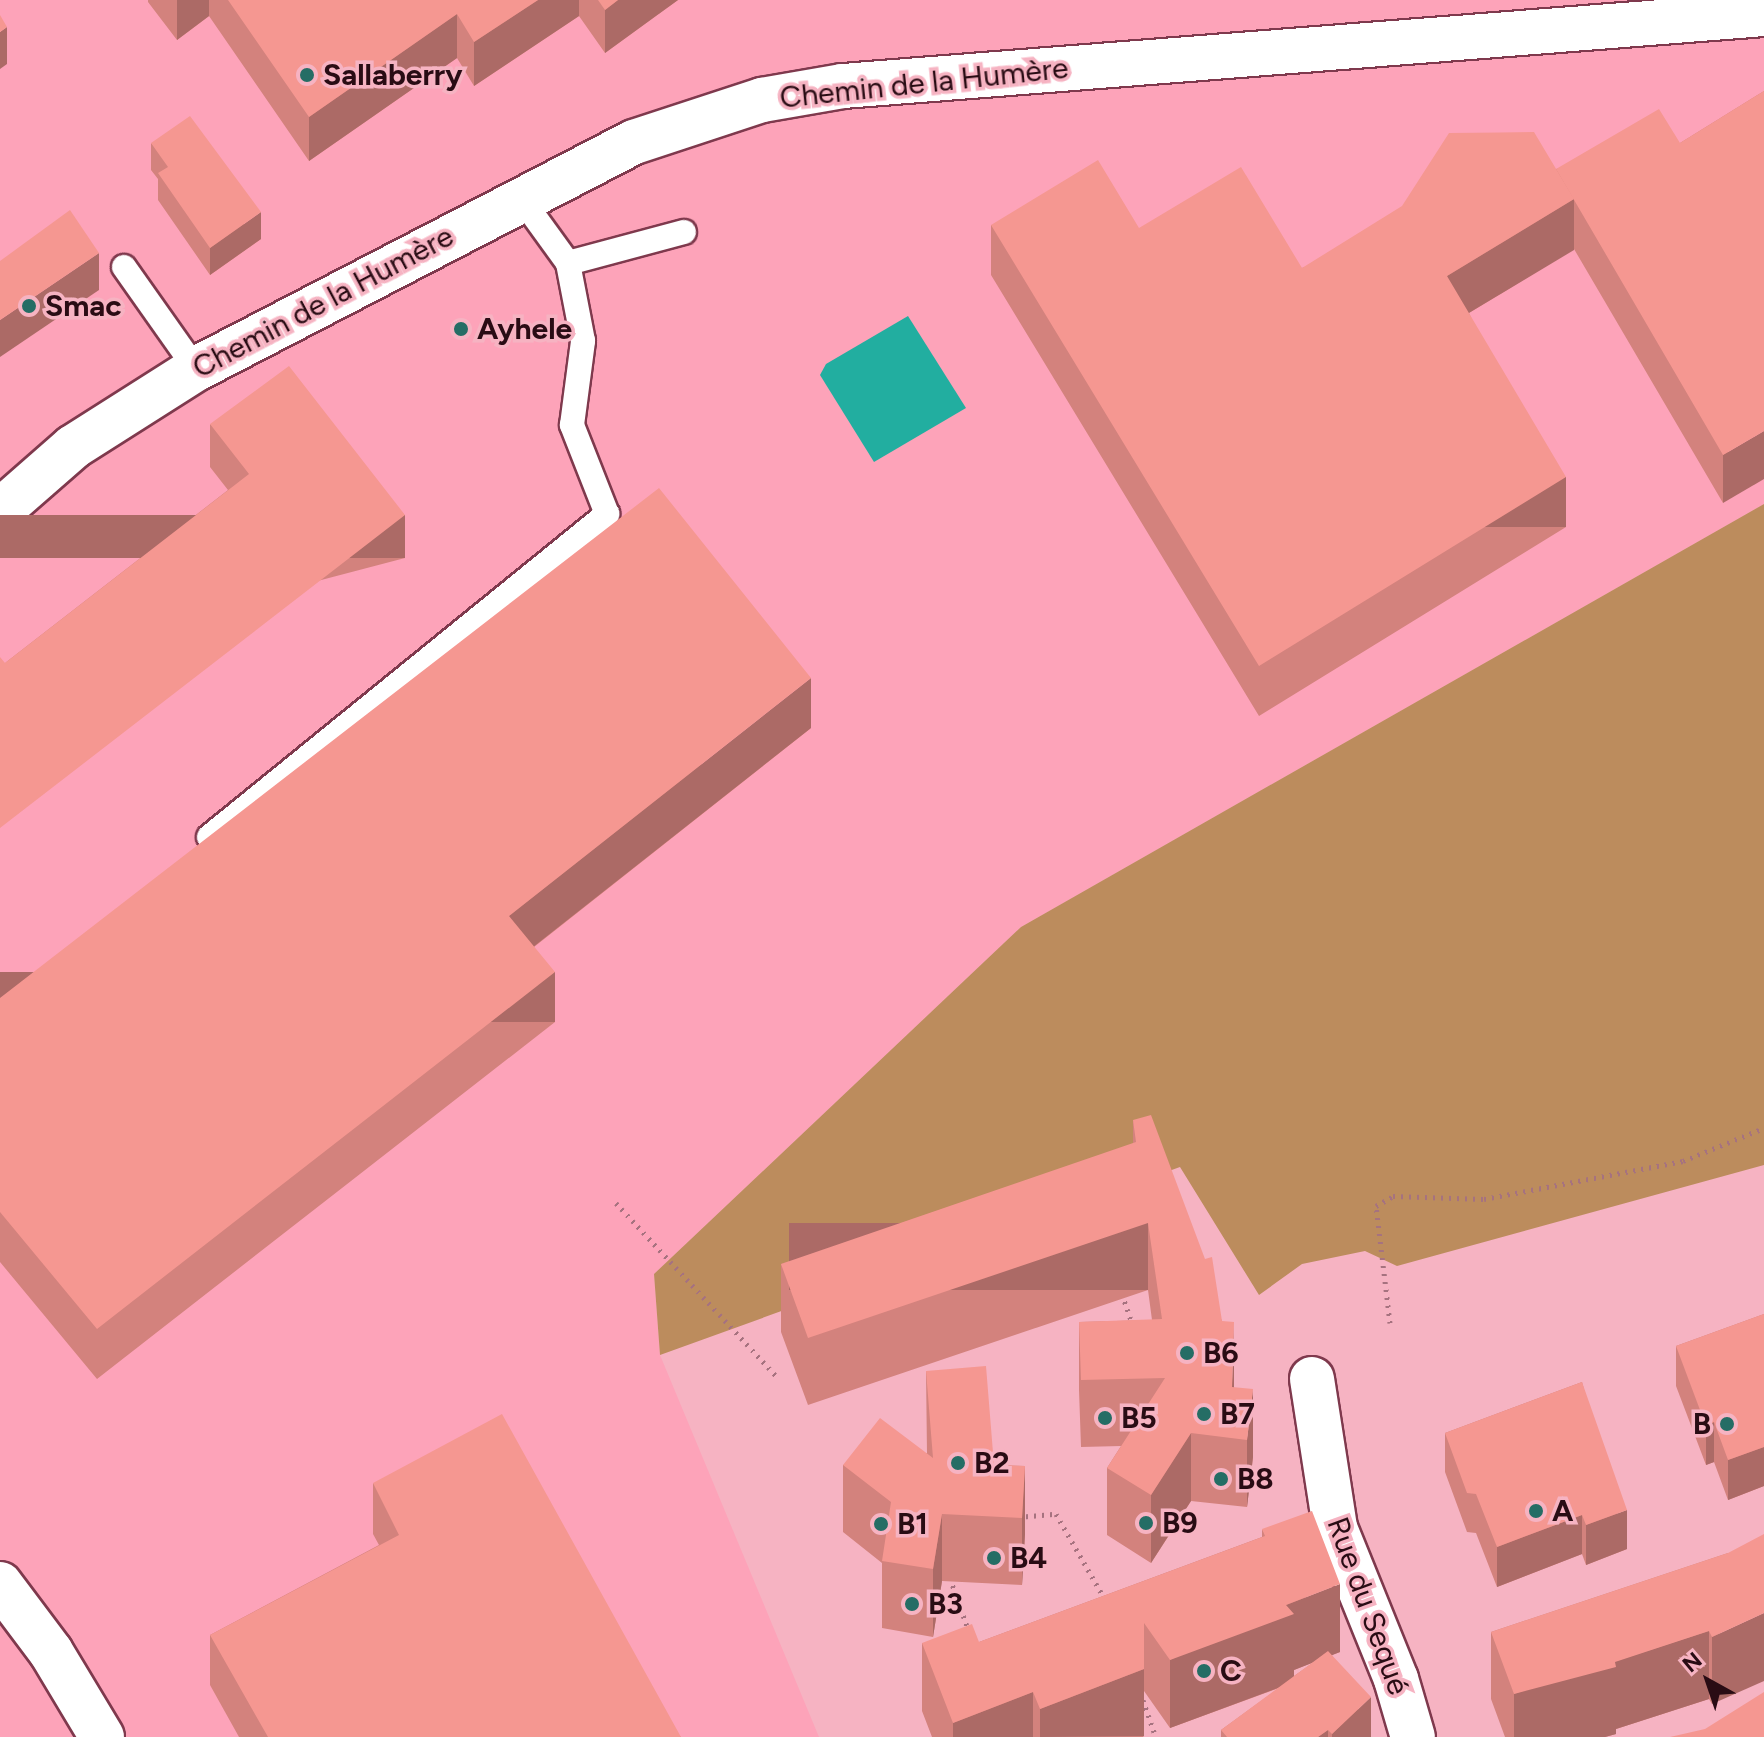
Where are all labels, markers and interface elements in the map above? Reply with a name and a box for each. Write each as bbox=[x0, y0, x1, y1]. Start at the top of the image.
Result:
street label: Chemin de la Humère bbox=[778, 50, 1070, 116]
place label: Sallaberry bbox=[323, 57, 462, 93]
marker: Sallaberry bbox=[298, 66, 316, 84]
street label: Chemin de la Humère bbox=[187, 218, 459, 386]
place label: Smac bbox=[45, 288, 122, 324]
marker: Smac bbox=[20, 297, 38, 315]
place label: Ayhele bbox=[477, 311, 572, 347]
marker: Ayhele bbox=[452, 320, 470, 338]
place label: B6 bbox=[1203, 1335, 1239, 1371]
marker: B6 bbox=[1178, 1344, 1196, 1362]
place label: B7 bbox=[1220, 1396, 1255, 1432]
place label: B5 bbox=[1121, 1400, 1157, 1436]
marker: B7 bbox=[1195, 1405, 1213, 1423]
place label: B bbox=[1693, 1406, 1711, 1442]
marker: B5 bbox=[1096, 1409, 1114, 1427]
marker: B bbox=[1718, 1415, 1736, 1433]
place label: B2 bbox=[974, 1445, 1010, 1481]
marker: B2 bbox=[949, 1454, 967, 1472]
place label: B8 bbox=[1237, 1461, 1274, 1497]
marker: B8 bbox=[1212, 1470, 1230, 1488]
place label: A bbox=[1552, 1493, 1573, 1529]
marker: A bbox=[1527, 1502, 1545, 1520]
place label: B9 bbox=[1162, 1505, 1198, 1541]
place label: B1 bbox=[897, 1506, 928, 1542]
street label: Rue du Sequé bbox=[1319, 1512, 1417, 1700]
marker: B9 bbox=[1137, 1514, 1155, 1532]
marker: B1 bbox=[872, 1515, 890, 1533]
place label: B4 bbox=[1010, 1540, 1047, 1576]
marker: B4 bbox=[985, 1549, 1003, 1567]
place label: B3 bbox=[928, 1586, 963, 1622]
marker: B3 bbox=[903, 1595, 921, 1613]
north arrow bbox=[1668, 1641, 1748, 1721]
text: N bbox=[1677, 1646, 1707, 1678]
place label: C bbox=[1220, 1653, 1242, 1689]
marker: C bbox=[1195, 1662, 1213, 1680]

